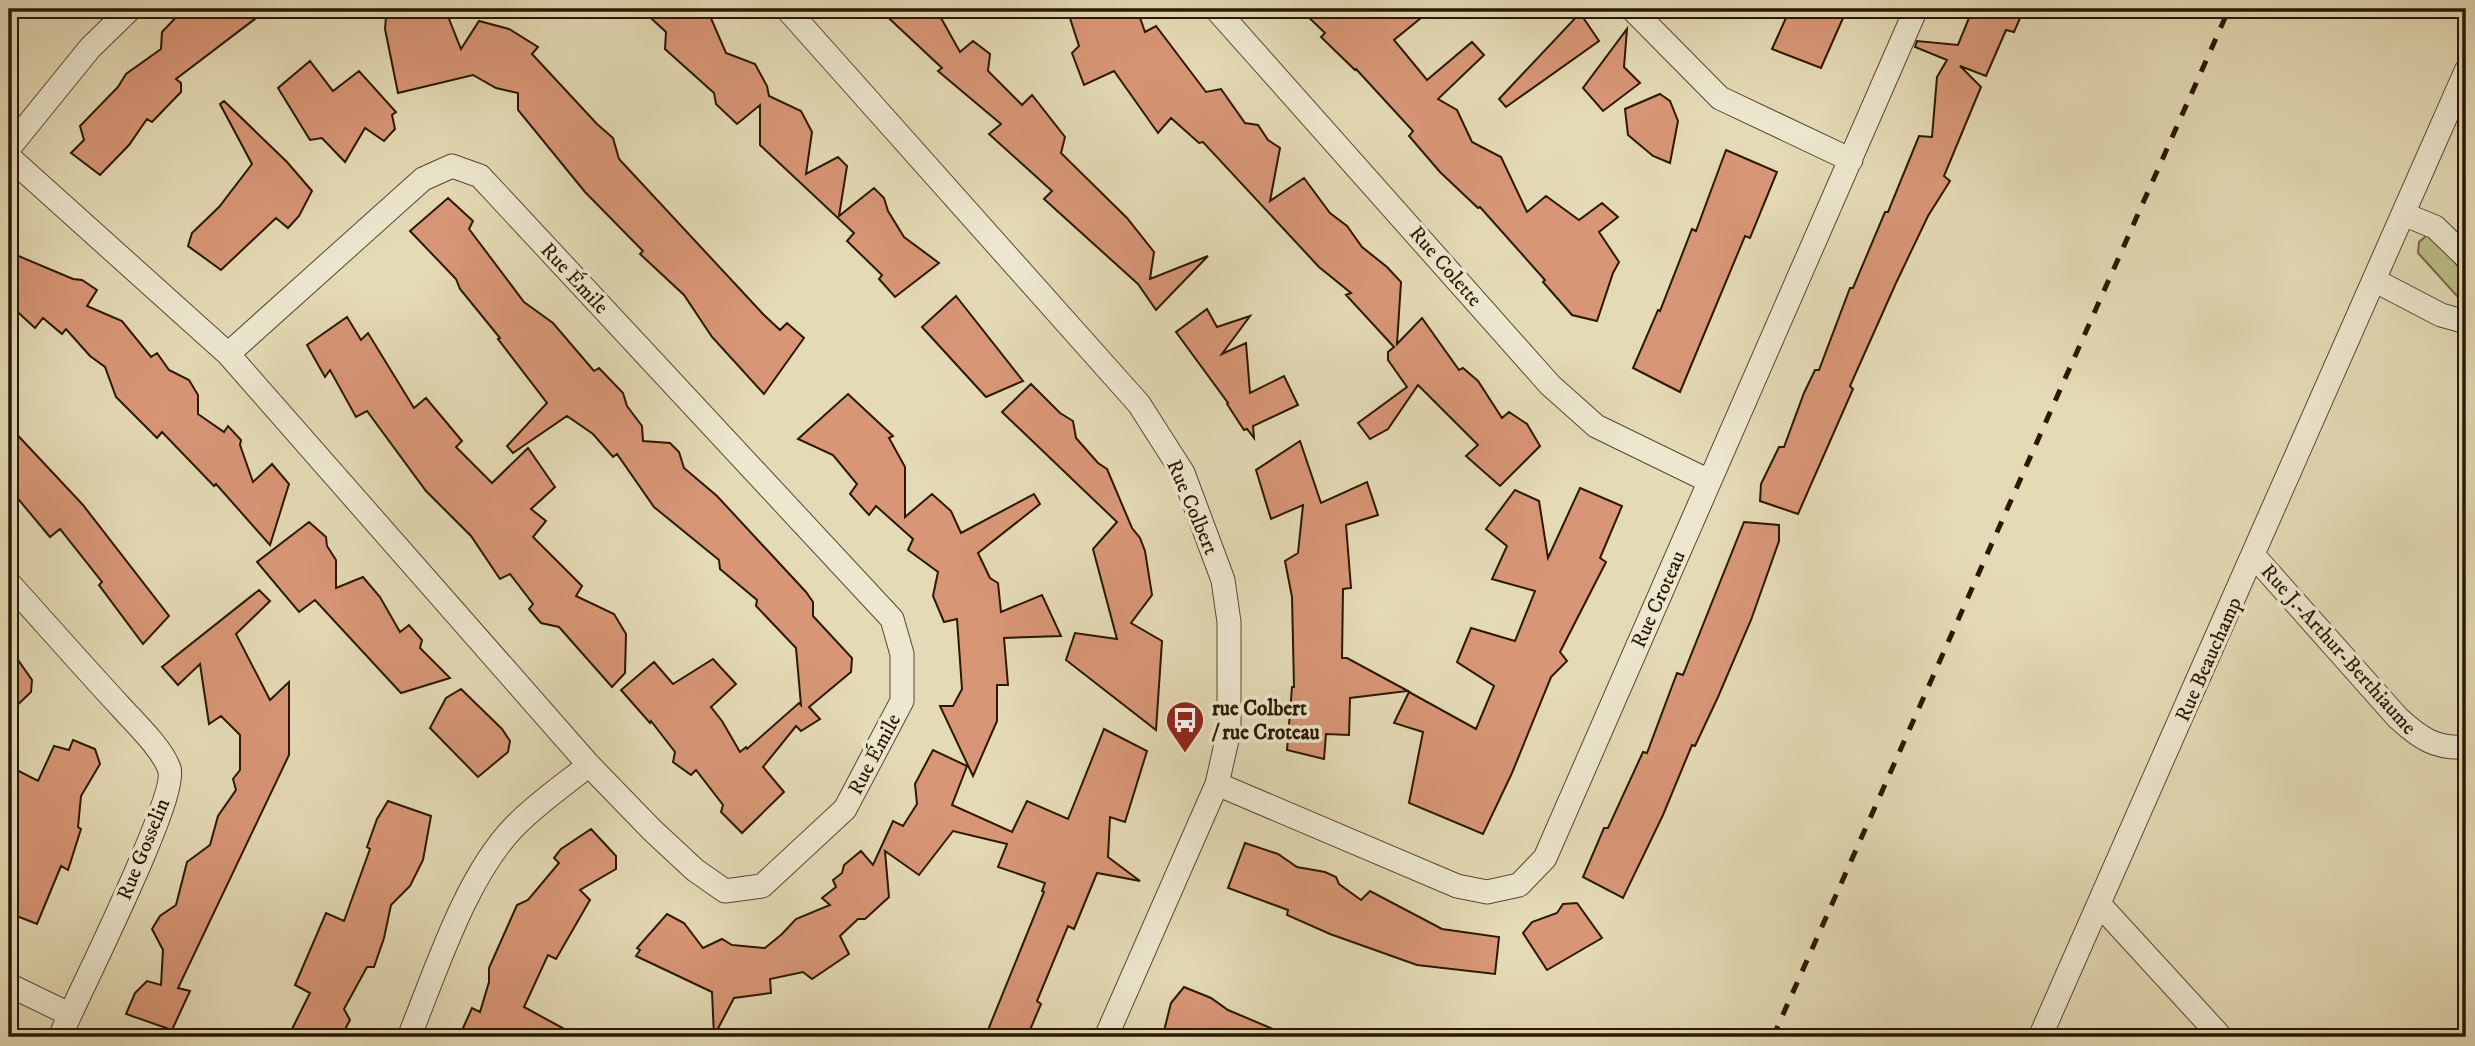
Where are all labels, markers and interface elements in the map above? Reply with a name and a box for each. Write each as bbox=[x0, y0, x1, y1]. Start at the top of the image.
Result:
street label: Rue Colette bbox=[1403, 221, 1488, 313]
street label: Rue Émile bbox=[535, 237, 615, 320]
street label: Rue Colbert bbox=[1160, 456, 1224, 559]
street label: Rue Croteau bbox=[1626, 547, 1692, 652]
street label: Rue J.-Arthur-Berthiaume bbox=[2255, 559, 2422, 741]
street label: Rue Beauchamp bbox=[2170, 593, 2248, 726]
place label: rue Colbert / rue Croteau bbox=[1211, 696, 1320, 746]
bus stop icon: rue Colbert / rue Croteau bbox=[1164, 699, 1206, 754]
street label: Rue Émile bbox=[842, 709, 907, 800]
street label: Rue Gosselin bbox=[112, 795, 176, 904]

